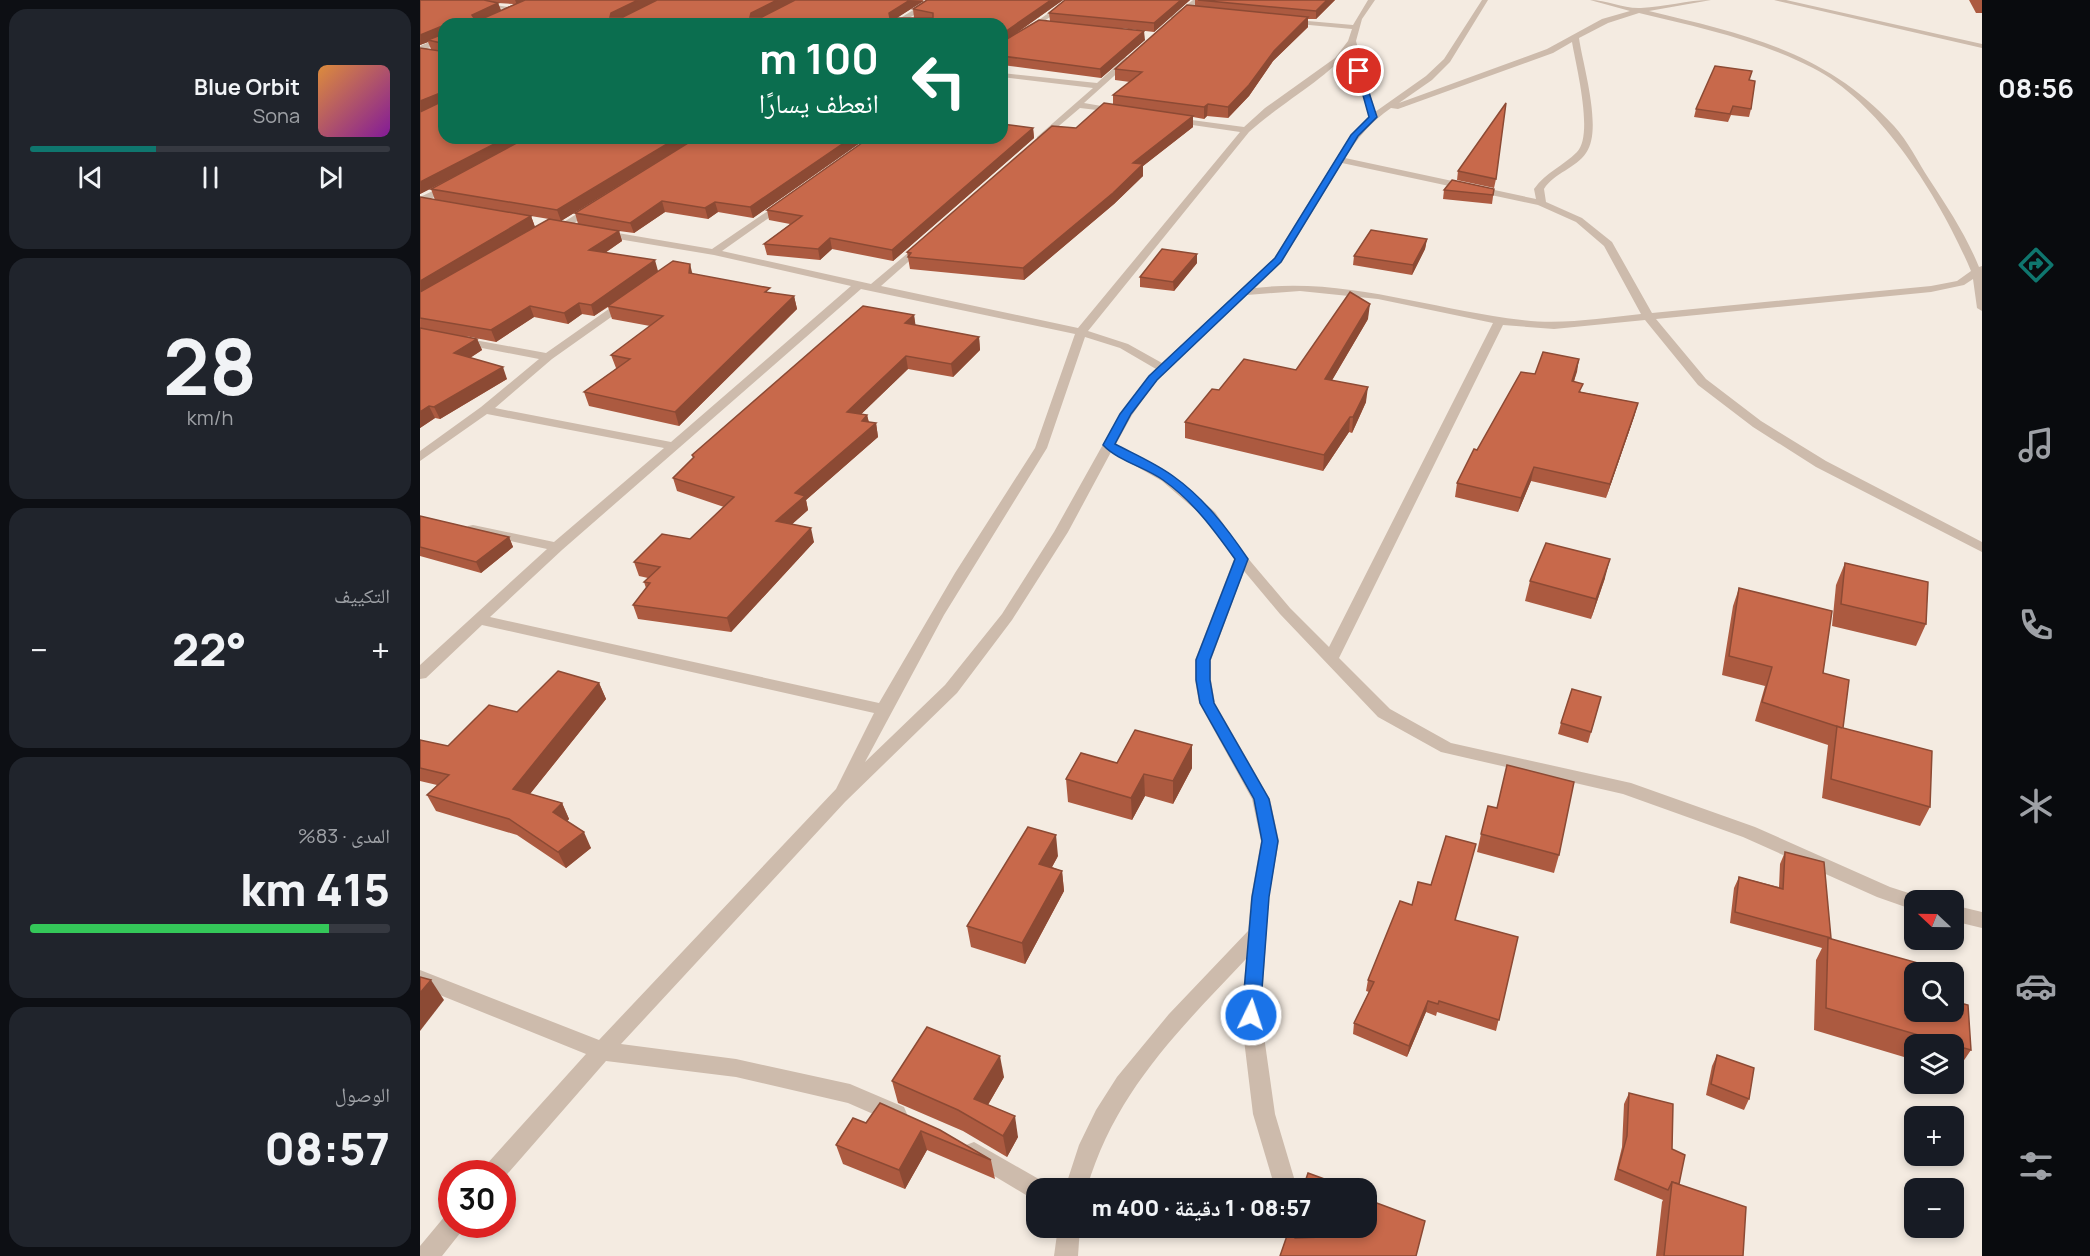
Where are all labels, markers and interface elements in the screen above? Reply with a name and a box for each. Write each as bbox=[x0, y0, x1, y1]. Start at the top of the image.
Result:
text: 100 m bbox=[759, 29, 879, 87]
icon: left bbox=[900, 42, 978, 120]
pin bbox=[1333, 45, 1384, 96]
icon: arrive bbox=[1342, 54, 1375, 87]
text: 08:56 bbox=[1998, 69, 2074, 106]
text: Blue Orbit bbox=[194, 72, 300, 102]
text: انعطف يسارًا bbox=[759, 84, 879, 121]
text: Sona bbox=[253, 102, 300, 129]
icon: previous bbox=[74, 161, 107, 194]
icon: pause bbox=[194, 161, 227, 194]
icon: next bbox=[314, 161, 347, 194]
icon: directions bbox=[2015, 244, 2057, 286]
text: 28 bbox=[163, 312, 257, 418]
text: km/h bbox=[187, 404, 233, 431]
icon: music bbox=[2015, 424, 2057, 466]
text: التكييف bbox=[334, 582, 390, 609]
icon: phone bbox=[2015, 604, 2057, 646]
text: 22° bbox=[172, 618, 247, 680]
text: − bbox=[30, 627, 48, 672]
text: + bbox=[371, 627, 390, 672]
icon: climate bbox=[2015, 785, 2057, 827]
text: المدى · 83% bbox=[298, 822, 390, 849]
text: 415 km bbox=[240, 858, 390, 920]
north arrow bbox=[1904, 890, 1964, 950]
map controls bbox=[1904, 890, 1964, 1238]
button: search bbox=[1904, 962, 1964, 1022]
icon: car bbox=[2015, 965, 2057, 1007]
position arrow bbox=[1219, 983, 1283, 1047]
button: layers bbox=[1904, 1034, 1964, 1094]
text: الوصول bbox=[335, 1081, 390, 1108]
button: + bbox=[1904, 1106, 1964, 1166]
text: 08:57 bbox=[265, 1117, 390, 1179]
icon: filters bbox=[2015, 1145, 2057, 1187]
speed limit sign: 30 bbox=[438, 1160, 516, 1238]
button: − bbox=[1904, 1178, 1964, 1238]
text: 08:57 · 1 دقيقة · 400 m bbox=[1092, 1193, 1311, 1223]

